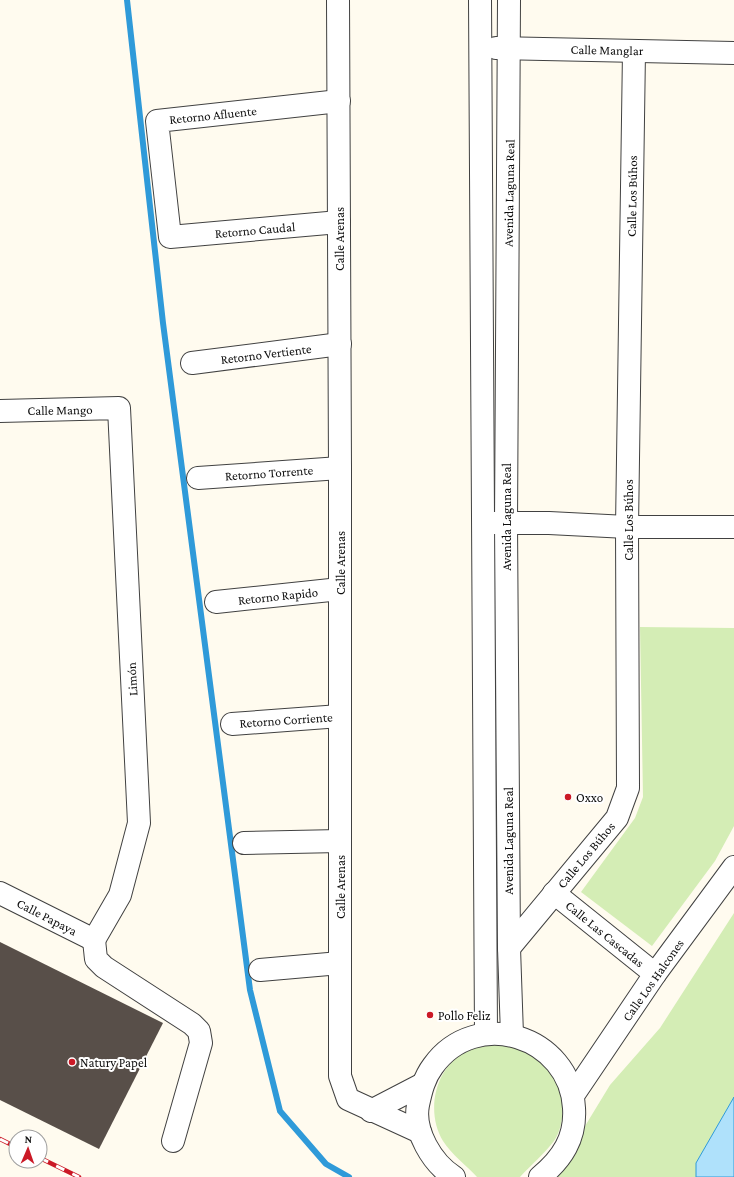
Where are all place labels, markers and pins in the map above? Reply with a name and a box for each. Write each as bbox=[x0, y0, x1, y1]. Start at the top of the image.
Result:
place label: Oxxo bbox=[576, 790, 603, 805]
marker: Oxxo bbox=[563, 792, 573, 802]
place label: Pollo Feliz bbox=[438, 1008, 491, 1023]
marker: Pollo Feliz bbox=[425, 1010, 435, 1020]
place label: Natury Papel bbox=[80, 1055, 148, 1070]
marker: Natury Papel bbox=[67, 1057, 77, 1067]

